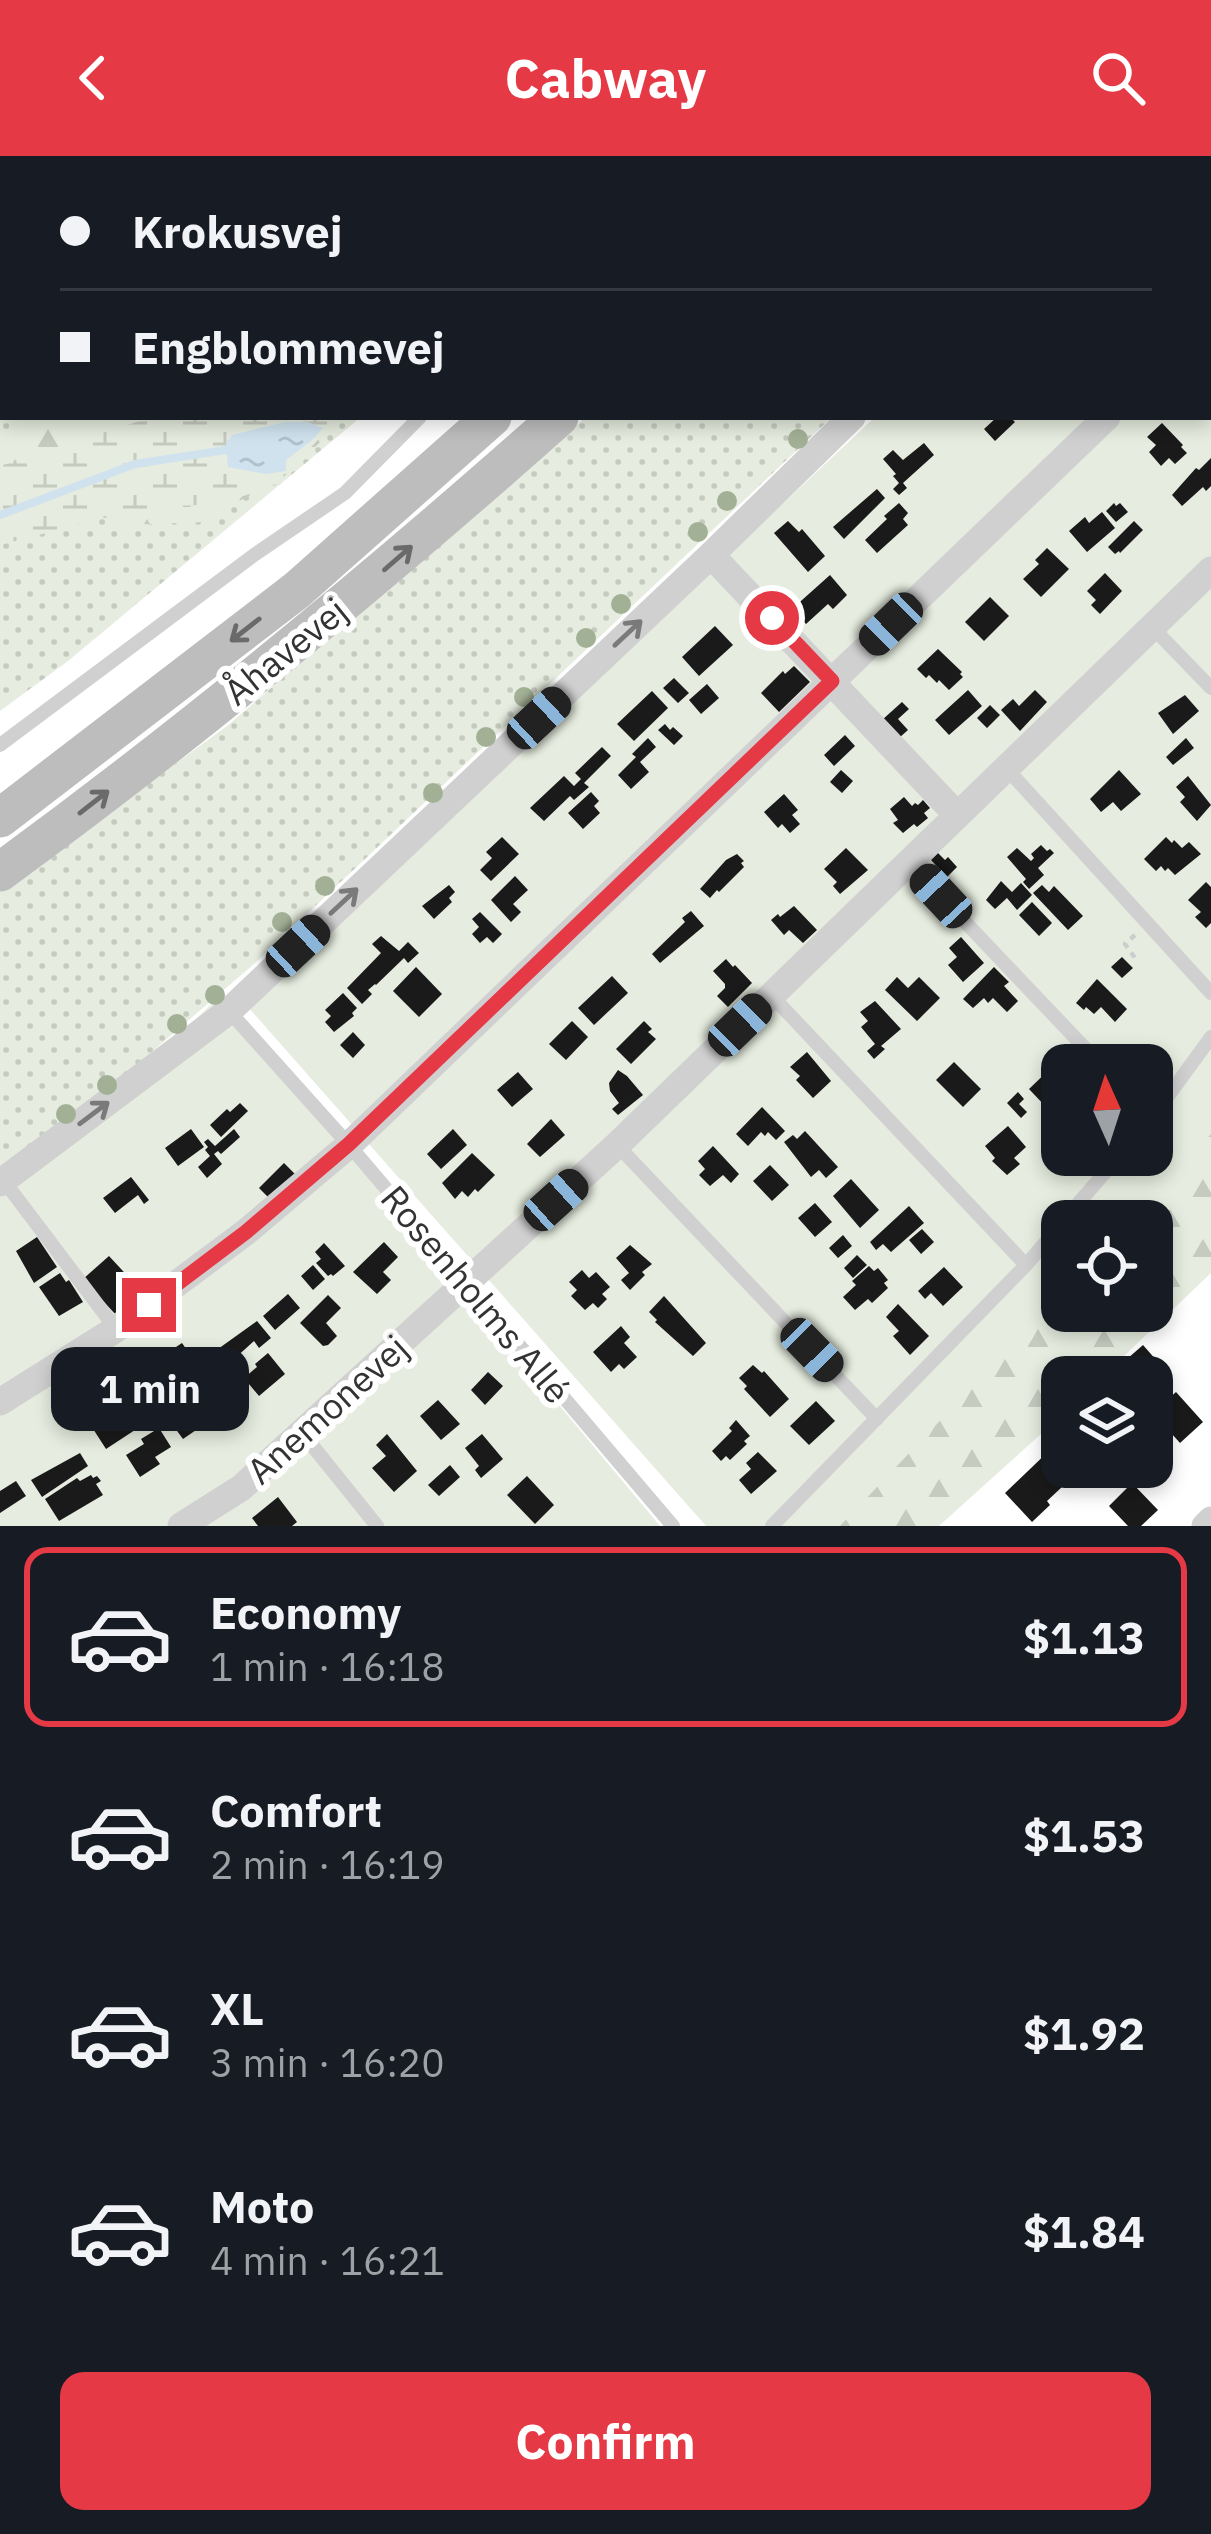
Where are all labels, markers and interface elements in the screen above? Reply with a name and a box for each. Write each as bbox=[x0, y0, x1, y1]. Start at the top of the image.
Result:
text: Cabway bbox=[505, 43, 706, 113]
icon: back bbox=[60, 45, 126, 111]
icon: search bbox=[1085, 45, 1151, 111]
text: Krokusvej bbox=[132, 202, 343, 260]
text: Engblommevej bbox=[132, 318, 445, 376]
one-way arrow bbox=[382, 545, 413, 573]
car bbox=[853, 586, 929, 662]
street label: Åhavevej bbox=[214, 587, 356, 715]
route start bbox=[745, 591, 799, 645]
one-way arrow bbox=[229, 617, 261, 643]
one-way arrow bbox=[612, 620, 642, 648]
car bbox=[500, 680, 578, 756]
one-way arrow bbox=[78, 790, 110, 816]
car bbox=[903, 857, 979, 935]
one-way arrow bbox=[329, 888, 359, 916]
car bbox=[259, 908, 337, 984]
car bbox=[702, 987, 778, 1063]
north arrow bbox=[1041, 1044, 1173, 1176]
map controls bbox=[1041, 1044, 1173, 1488]
one-way arrow bbox=[77, 1100, 109, 1127]
car bbox=[517, 1163, 595, 1237]
street label: Rosenholms Allé bbox=[371, 1175, 581, 1413]
button: locate bbox=[1041, 1200, 1173, 1332]
route end bbox=[122, 1278, 176, 1332]
car bbox=[774, 1312, 850, 1388]
street label: Anemonevej bbox=[237, 1324, 417, 1494]
callout: 1 min bbox=[50, 1347, 248, 1431]
button: layers bbox=[1041, 1356, 1173, 1488]
text: 1 min bbox=[99, 1363, 201, 1414]
icon: car bbox=[66, 1583, 174, 1691]
text: Economy bbox=[210, 1583, 401, 1641]
text: $1.13 bbox=[1023, 1608, 1145, 1666]
text: 1 min · 16:18 bbox=[210, 1641, 445, 1692]
icon: car bbox=[66, 1781, 174, 1889]
text: Comfort bbox=[210, 1781, 382, 1839]
text: $1.53 bbox=[1023, 1806, 1145, 1864]
text: 2 min · 16:19 bbox=[210, 1839, 445, 1890]
icon: car bbox=[66, 1979, 174, 2087]
text: XL bbox=[210, 1979, 264, 2037]
text: $1.92 bbox=[1023, 2004, 1145, 2062]
text: 3 min · 16:20 bbox=[210, 2037, 445, 2088]
icon: car bbox=[66, 2177, 174, 2285]
text: Moto bbox=[210, 2177, 314, 2235]
text: $1.84 bbox=[1023, 2202, 1145, 2260]
text: 4 min · 16:21 bbox=[210, 2235, 445, 2286]
button: Confirm bbox=[60, 2372, 1151, 2510]

